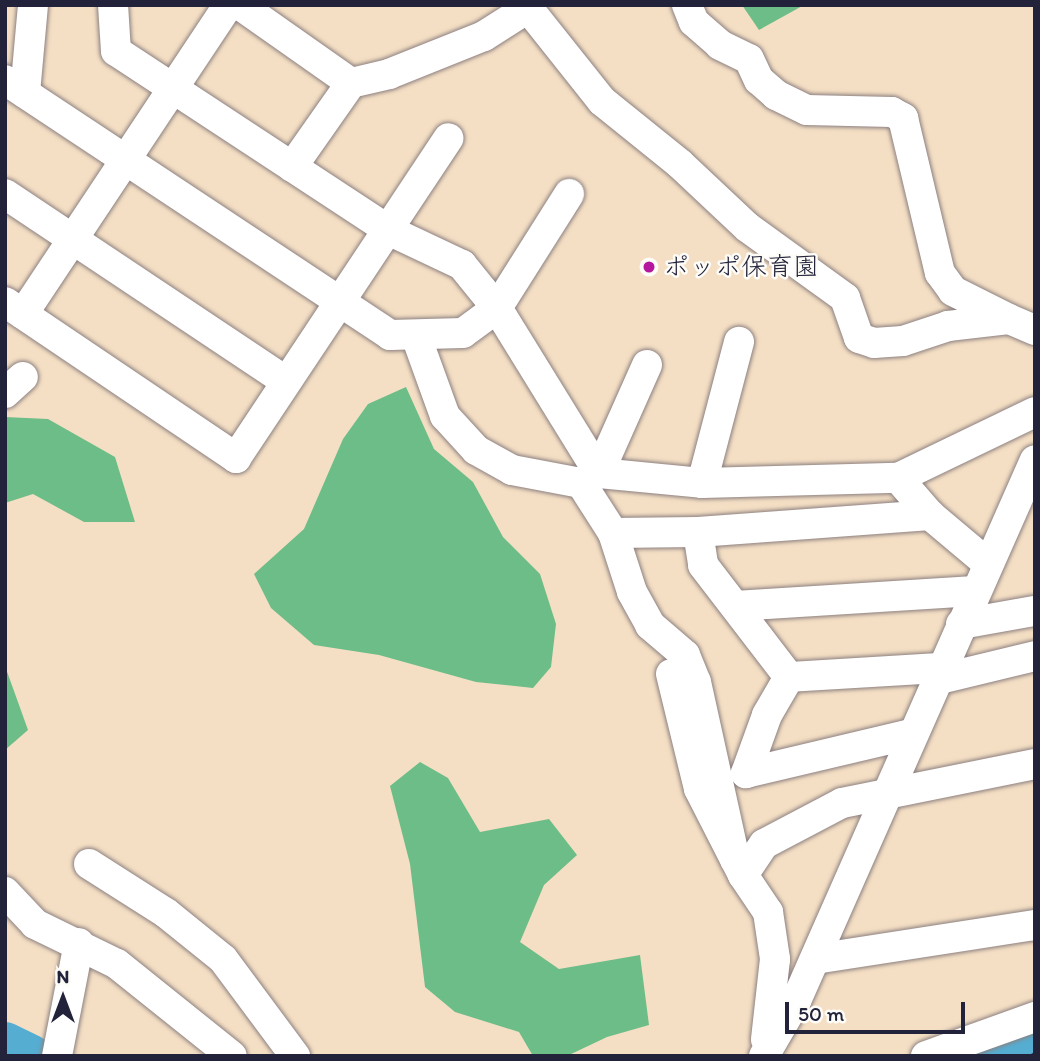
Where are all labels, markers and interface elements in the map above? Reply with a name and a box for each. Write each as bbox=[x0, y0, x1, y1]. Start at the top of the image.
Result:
place label: ポッポ保育園 bbox=[663, 251, 819, 283]
marker: ポッポ保育園 bbox=[641, 259, 657, 275]
north arrow bbox=[28, 963, 98, 1033]
text: N bbox=[57, 965, 69, 988]
scale bar bbox=[788, 988, 968, 1032]
text: 50 m bbox=[798, 1001, 844, 1026]

